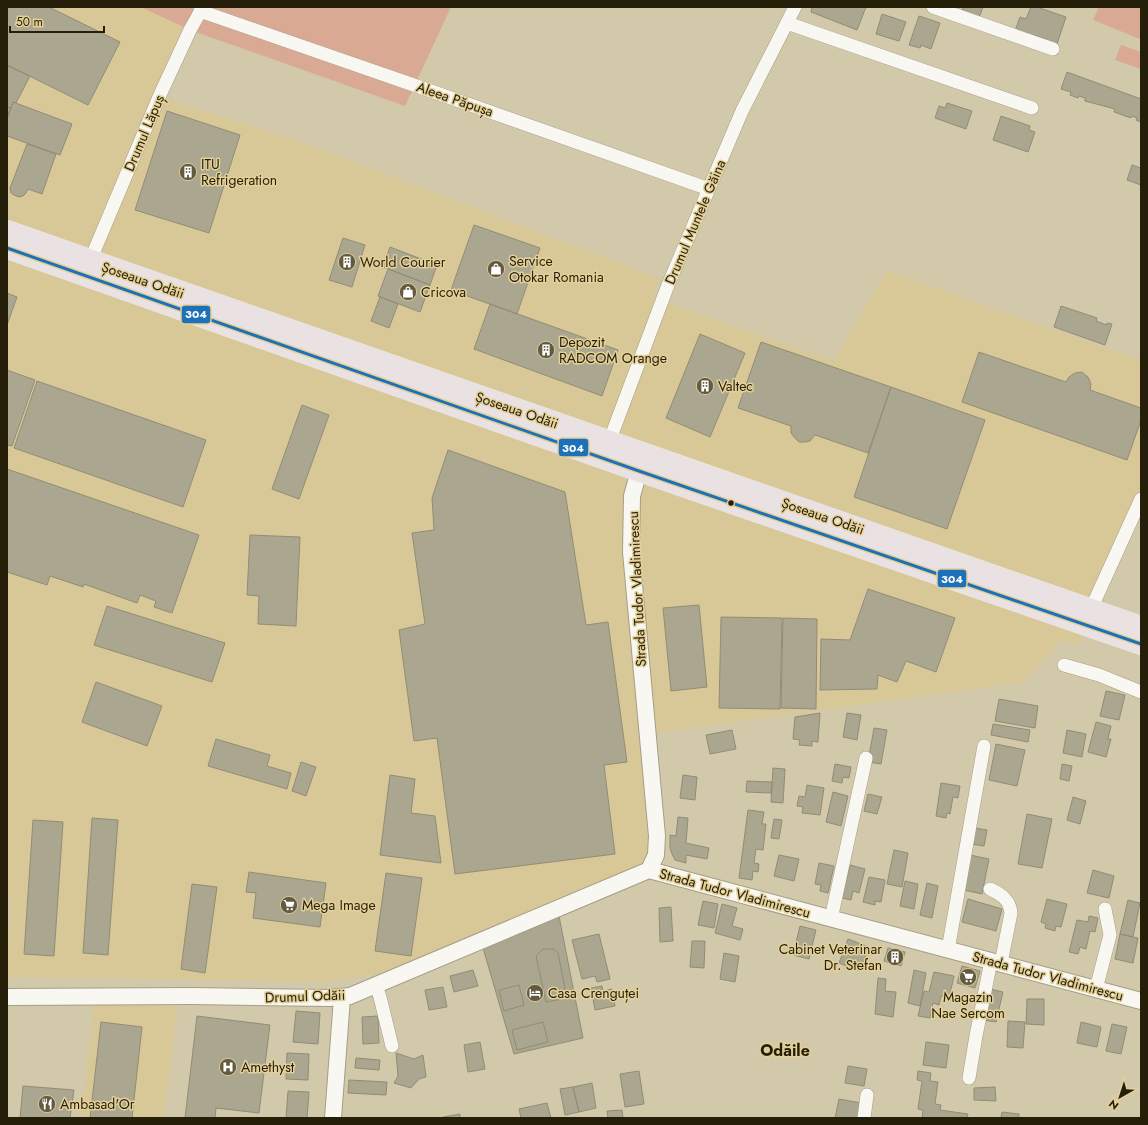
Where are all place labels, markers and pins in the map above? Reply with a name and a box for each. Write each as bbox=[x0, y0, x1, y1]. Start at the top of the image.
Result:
place label: ITU Refrigeration bbox=[201, 154, 277, 190]
building icon: ITU Refrigeration bbox=[178, 162, 198, 182]
place label: Service Otokar Romania bbox=[509, 251, 604, 287]
building icon: World Courier bbox=[337, 252, 357, 272]
place label: World Courier bbox=[360, 252, 446, 272]
shop icon: Service Otokar Romania bbox=[486, 259, 506, 279]
shop icon: Cricova bbox=[398, 282, 418, 302]
place label: Cricova bbox=[421, 282, 466, 302]
place label: Depozit RADCOM Orange bbox=[559, 332, 667, 368]
building icon: Depozit RADCOM Orange bbox=[536, 340, 556, 360]
building icon: Valtec bbox=[695, 376, 715, 396]
place label: Valtec bbox=[718, 376, 753, 396]
unlabelled marker bbox=[726, 498, 736, 508]
supermarket icon: Mega Image bbox=[279, 895, 299, 915]
place label: Mega Image bbox=[302, 895, 376, 915]
place label: Cabinet Veterinar Dr. Stefan bbox=[779, 939, 882, 975]
building icon: Cabinet Veterinar Dr. Stefan bbox=[885, 947, 905, 967]
supermarket icon: Magazin Nae Sercom bbox=[958, 967, 978, 987]
hotel icon: Casa Crenguței bbox=[525, 983, 545, 1003]
place label: Casa Crenguței bbox=[548, 983, 639, 1004]
place label: Magazin Nae Sercom bbox=[931, 987, 1005, 1023]
hospital icon: Amethyst bbox=[218, 1057, 238, 1077]
place label: Amethyst bbox=[241, 1057, 295, 1077]
restaurant icon: Ambasad'Or bbox=[37, 1094, 57, 1114]
place label: Ambasad'Or bbox=[60, 1094, 135, 1114]

